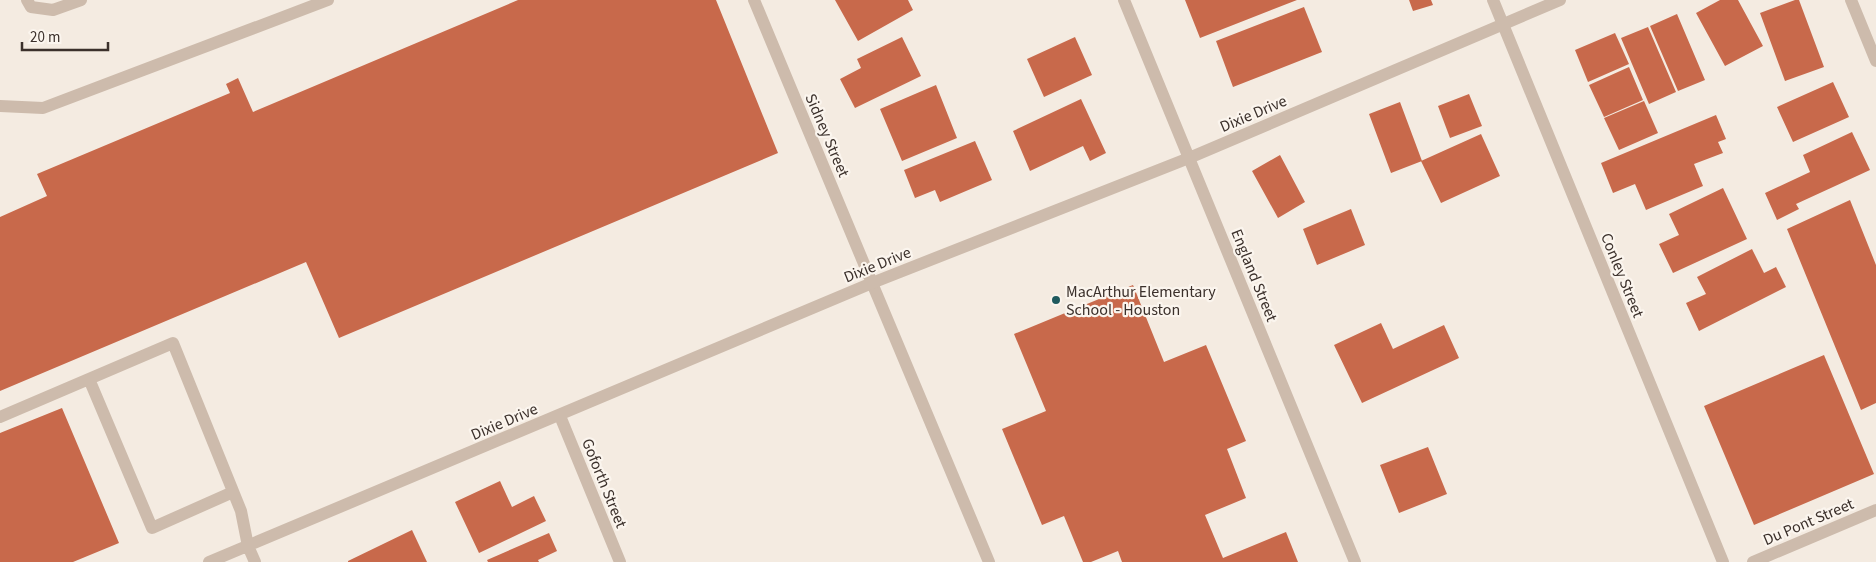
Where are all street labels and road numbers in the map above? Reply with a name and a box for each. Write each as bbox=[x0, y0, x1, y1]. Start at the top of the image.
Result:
street label: Sidney Street bbox=[800, 90, 855, 181]
street label: Dixie Drive bbox=[1217, 90, 1290, 138]
street label: England Street bbox=[1225, 226, 1283, 326]
street label: Conley Street bbox=[1595, 230, 1649, 321]
street label: Dixie Drive bbox=[840, 241, 914, 288]
street label: Dixie Drive bbox=[468, 398, 541, 446]
street label: Goforth Street bbox=[576, 435, 632, 532]
street label: Du Pont Street bbox=[1760, 493, 1858, 551]

